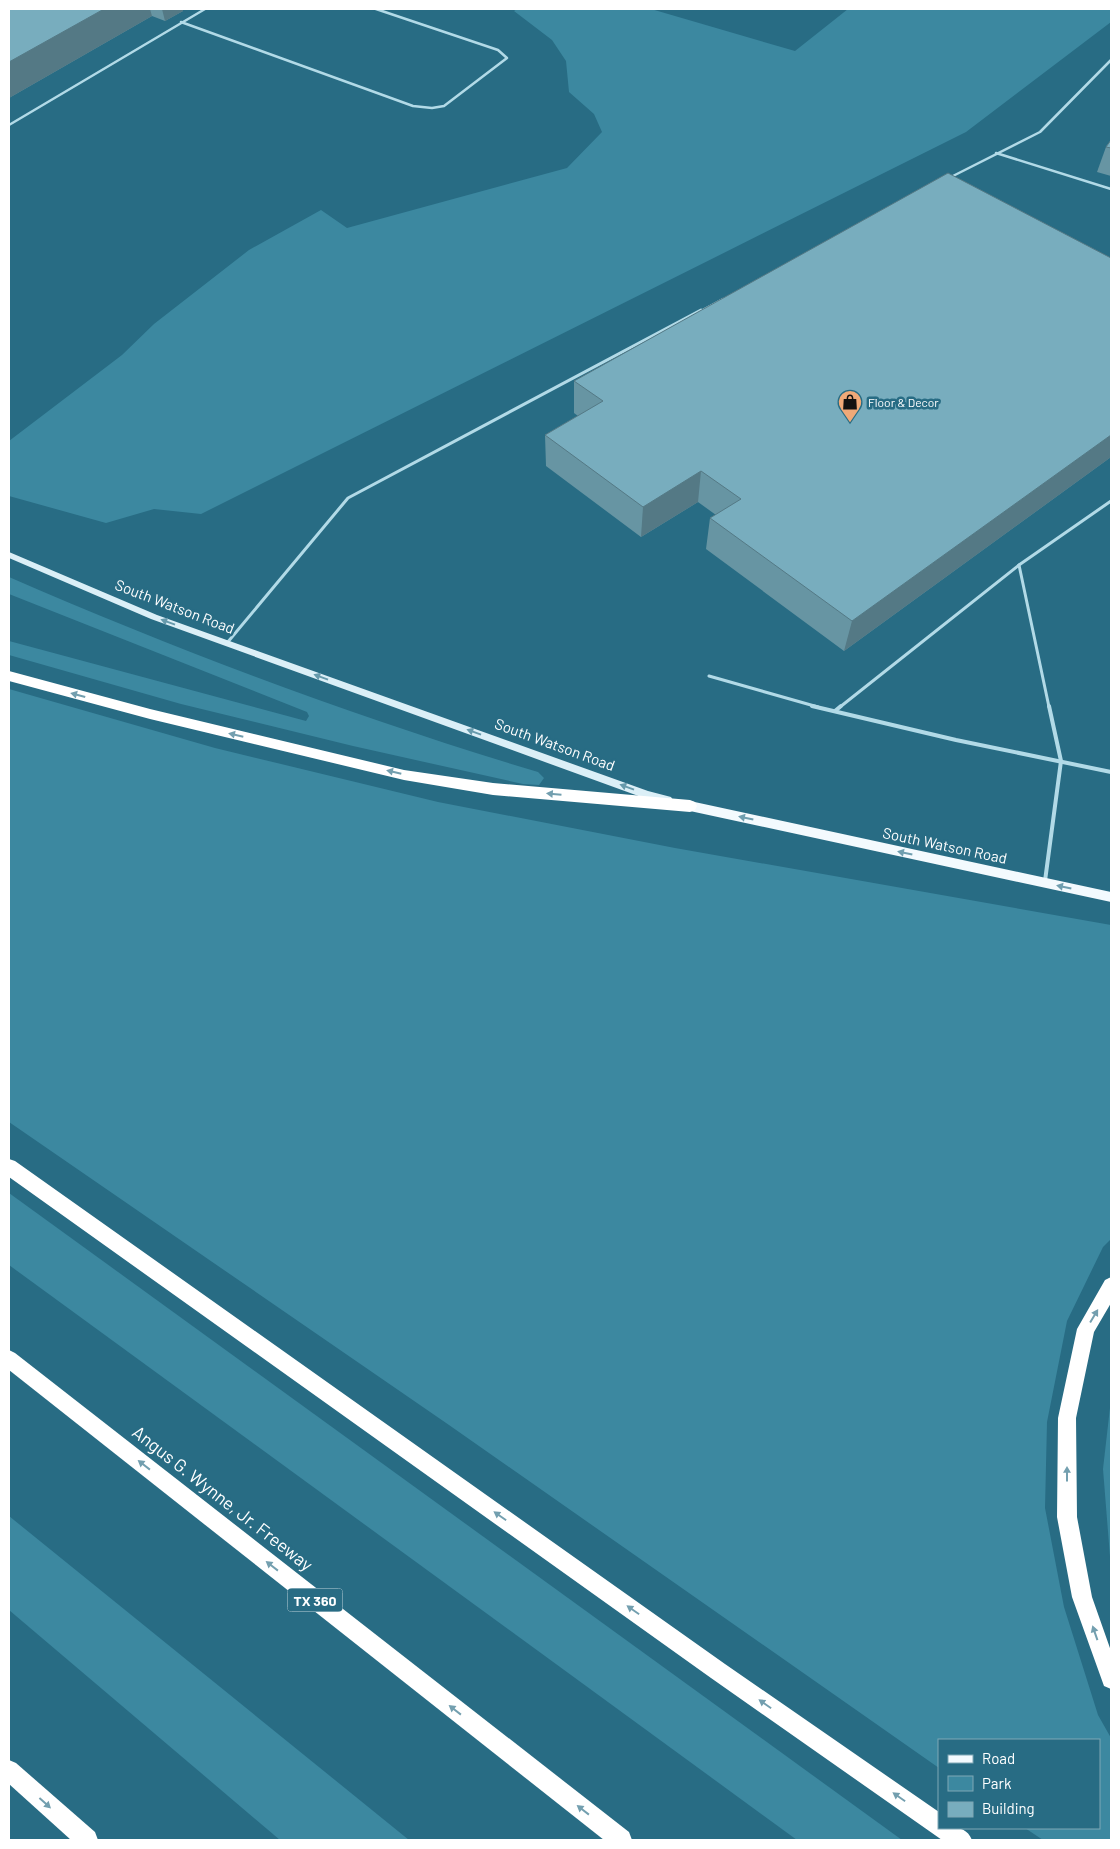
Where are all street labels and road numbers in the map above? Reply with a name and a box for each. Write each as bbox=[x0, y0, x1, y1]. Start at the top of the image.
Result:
street label: South Watson Road bbox=[113, 575, 237, 637]
street label: South Watson Road bbox=[492, 714, 618, 774]
street label: South Watson Road bbox=[881, 823, 1009, 867]
street label: Angus G. Wynne, Jr. Freeway bbox=[128, 1421, 318, 1575]
road number: TX 360 bbox=[288, 1588, 342, 1612]

